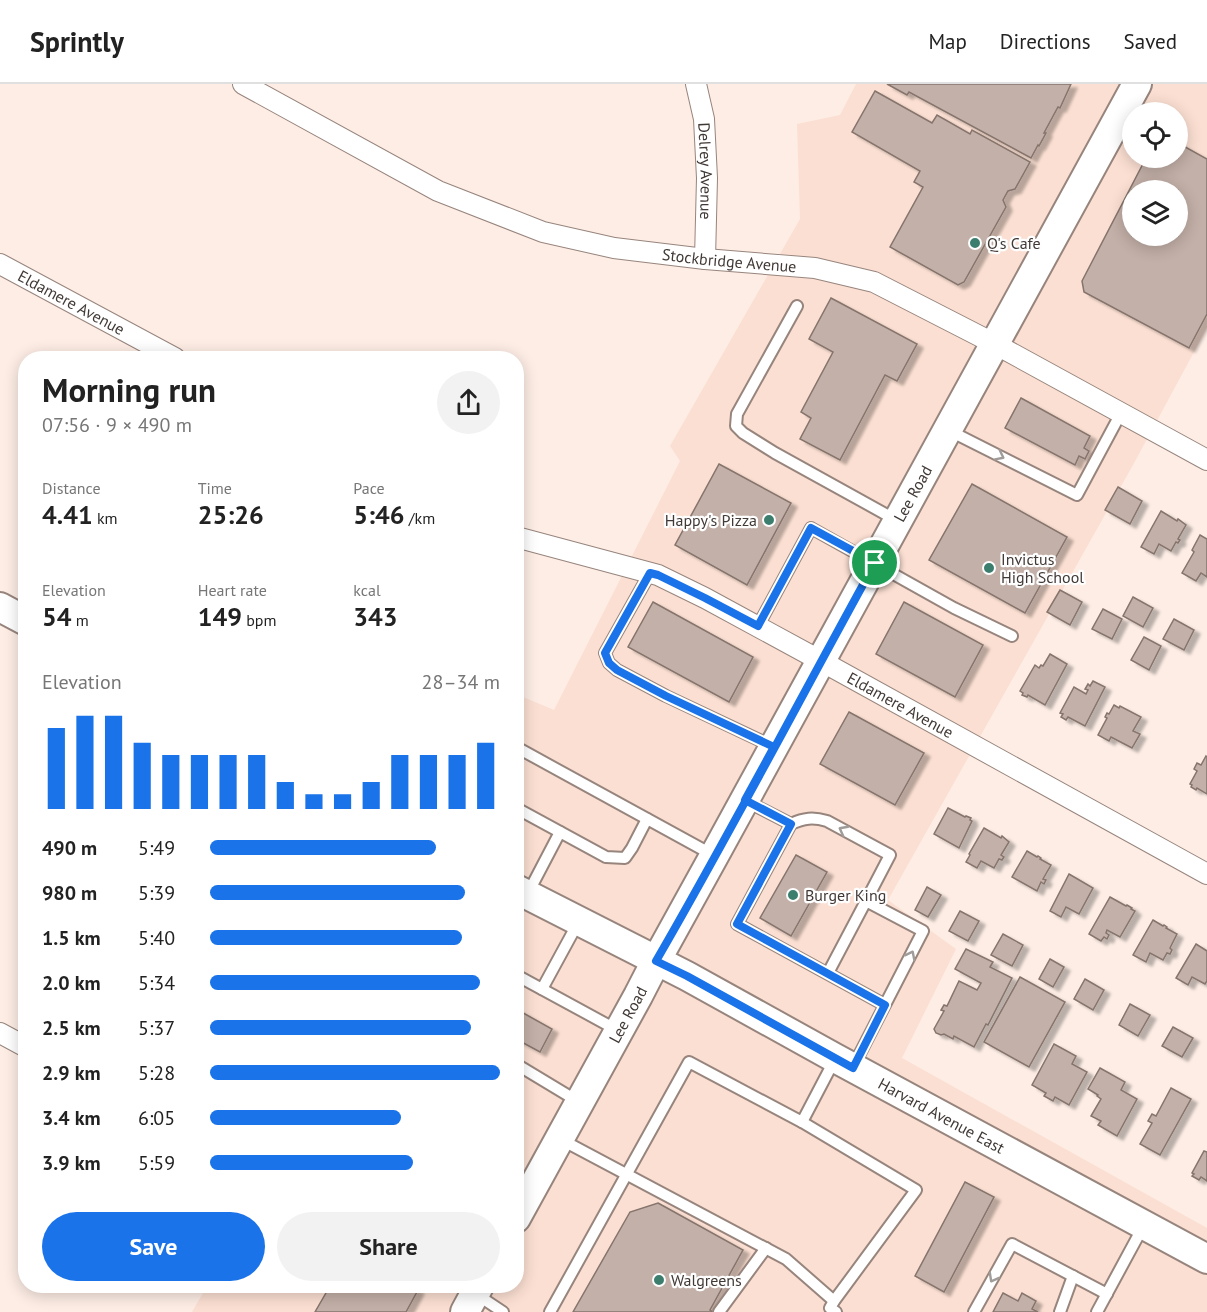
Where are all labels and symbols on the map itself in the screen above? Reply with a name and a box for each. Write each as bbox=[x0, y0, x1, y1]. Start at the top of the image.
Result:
street label: Delrey Avenue bbox=[694, 122, 717, 220]
place label: Q's Cafe bbox=[987, 233, 1041, 253]
marker: Q's Cafe bbox=[968, 236, 982, 250]
street label: Stockbridge Avenue bbox=[661, 244, 797, 276]
street label: Eldamere Avenue bbox=[14, 266, 128, 339]
one-way arrow bbox=[993, 449, 1004, 461]
street label: Lee Road bbox=[889, 462, 936, 525]
place label: Happy's Pizza bbox=[665, 510, 757, 530]
marker: Happy's Pizza bbox=[762, 513, 776, 527]
pin bbox=[849, 537, 900, 588]
place label: Invictus High School bbox=[1001, 549, 1084, 587]
marker: Invictus High School bbox=[982, 561, 996, 575]
street label: Eldamere Avenue bbox=[844, 667, 957, 742]
one-way arrow bbox=[839, 826, 849, 837]
place label: Burger King bbox=[805, 885, 886, 905]
marker: Burger King bbox=[786, 888, 800, 902]
one-way arrow bbox=[904, 950, 915, 961]
street label: Lee Road bbox=[604, 983, 651, 1046]
street label: Harvard Avenue East bbox=[875, 1073, 1009, 1158]
place label: Walgreens bbox=[671, 1270, 742, 1290]
one-way arrow bbox=[989, 1272, 1000, 1282]
marker: Walgreens bbox=[652, 1273, 666, 1287]

